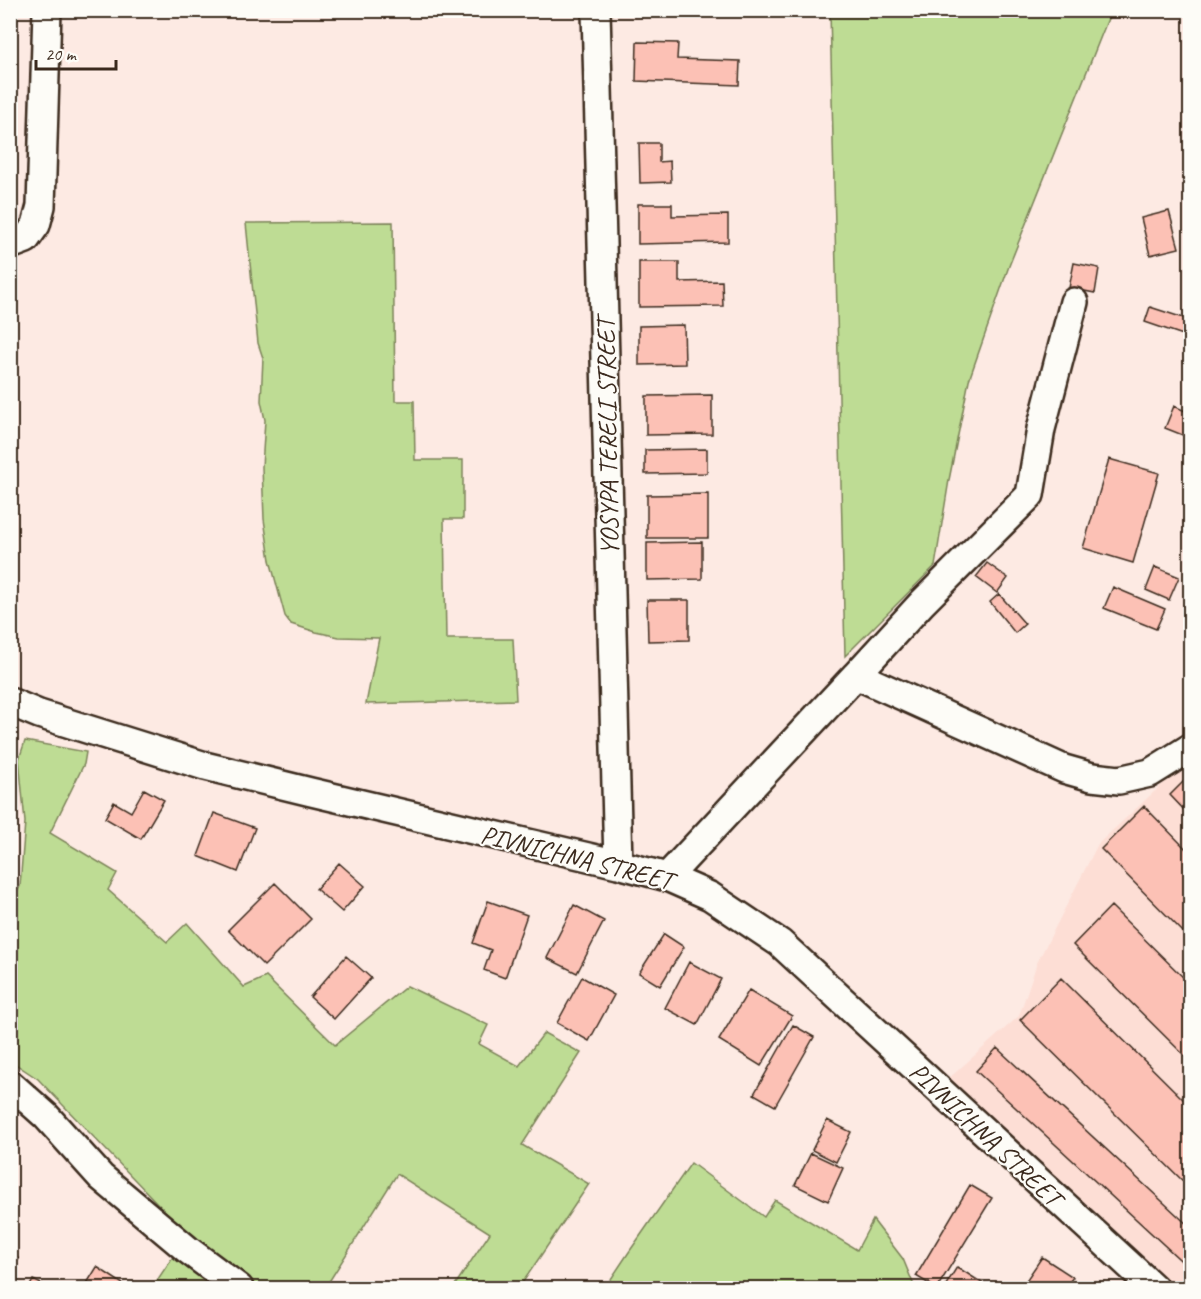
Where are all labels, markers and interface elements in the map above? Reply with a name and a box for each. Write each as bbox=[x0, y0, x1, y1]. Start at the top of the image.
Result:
scale bar bbox=[36, 33, 116, 71]
text: 20 m bbox=[45, 43, 78, 65]
street label: YOSYPA TERELI STREET bbox=[589, 312, 626, 556]
street label: PIVNICHNA STREET bbox=[478, 818, 681, 898]
street label: PIVNICHNA STREET bbox=[903, 1055, 1072, 1217]

